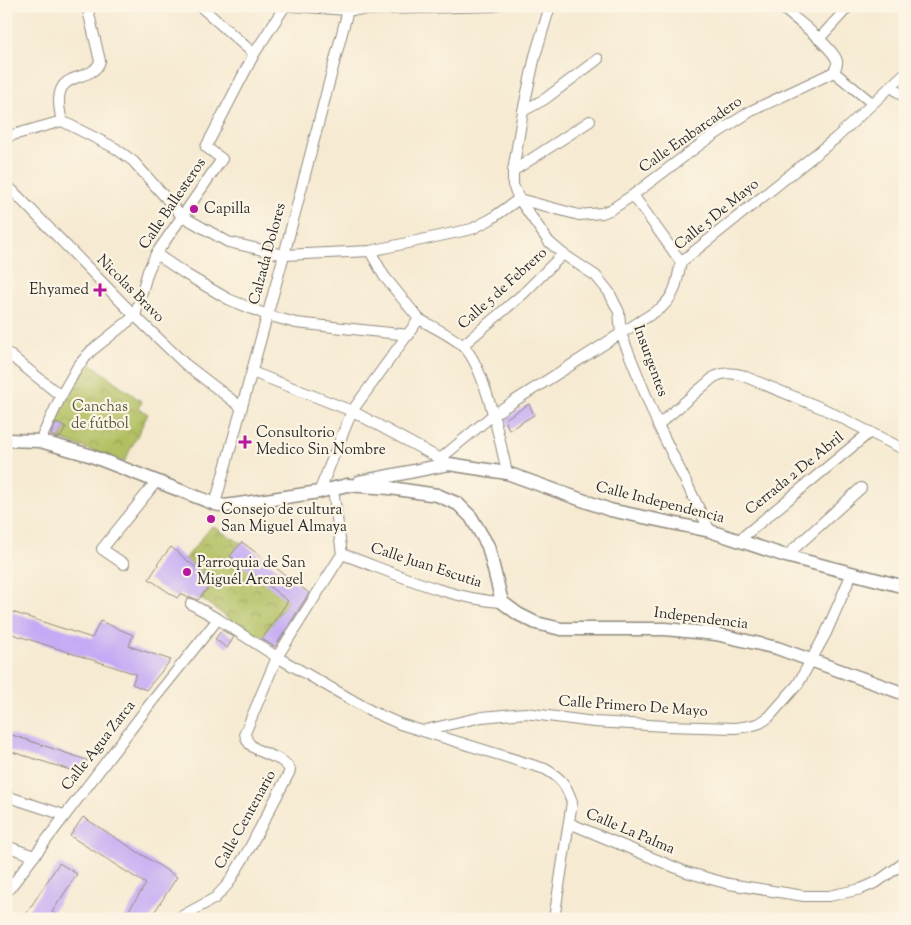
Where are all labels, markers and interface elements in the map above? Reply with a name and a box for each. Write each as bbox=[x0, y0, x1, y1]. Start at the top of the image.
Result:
street label: Calle Embarcadero bbox=[635, 92, 747, 178]
street label: Calle Ballesteros bbox=[135, 154, 212, 254]
street label: Calle 5 De Mayo bbox=[670, 174, 764, 256]
place label: Capilla bbox=[204, 199, 251, 220]
street label: Calzada Dolores bbox=[244, 201, 292, 307]
marker: Capilla bbox=[188, 203, 200, 215]
street label: Calle 5 de Febrero bbox=[454, 243, 552, 335]
street label: Nicolas Bravo bbox=[91, 250, 169, 328]
place label: Ehyamed bbox=[29, 280, 90, 301]
marker: Ehyamed bbox=[93, 283, 107, 297]
street label: Insurgentes bbox=[627, 322, 673, 400]
park label: Canchas de fútbol bbox=[71, 397, 129, 435]
place label: Consultorio Medico Sin Nombre bbox=[256, 423, 386, 461]
street label: Cerrada 2 De Abril bbox=[741, 428, 849, 520]
marker: Consultorio Medico Sin Nombre bbox=[238, 435, 252, 449]
street label: Calle Independencia bbox=[593, 477, 727, 529]
place label: Consejo de cultura San Miguel Almaya bbox=[221, 500, 347, 538]
marker: Consejo de cultura San Miguel Almaya bbox=[205, 513, 217, 525]
street label: Calle Juan Escutia bbox=[368, 538, 484, 594]
place label: Parroquia de San Miguél Arcangel bbox=[197, 553, 306, 591]
marker: Parroquia de San Miguél Arcangel bbox=[181, 566, 193, 578]
street label: Independencia bbox=[653, 603, 749, 635]
street label: Calle Primero De Mayo bbox=[558, 691, 708, 723]
street label: Calle Agua Zarca bbox=[57, 696, 141, 796]
street label: Calle Centenario bbox=[210, 767, 282, 873]
street label: Calle La Palma bbox=[582, 804, 678, 860]

